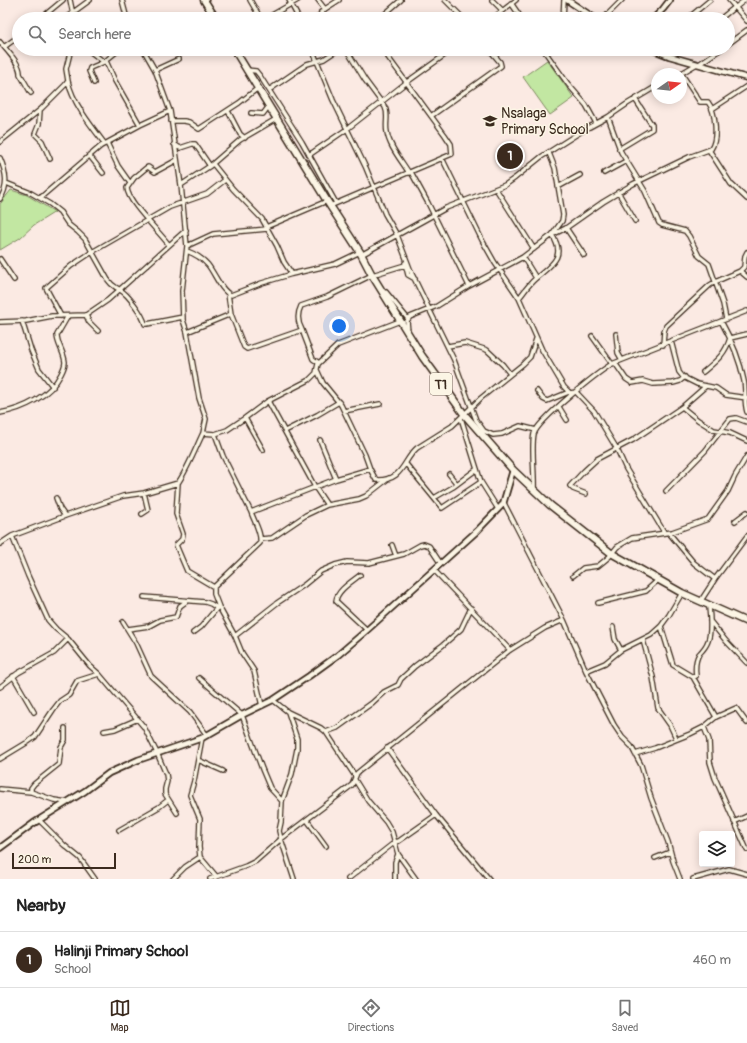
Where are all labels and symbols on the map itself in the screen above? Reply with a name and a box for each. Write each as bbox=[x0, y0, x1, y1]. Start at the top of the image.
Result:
north arrow bbox=[651, 68, 687, 104]
place label: Nsalaga Primary School bbox=[501, 105, 589, 138]
school or university icon: Nsalaga Primary School bbox=[482, 113, 498, 129]
pin: 1 bbox=[497, 141, 523, 171]
your location bbox=[329, 316, 349, 336]
road number: T1 bbox=[430, 373, 452, 395]
scale bar bbox=[12, 851, 116, 870]

